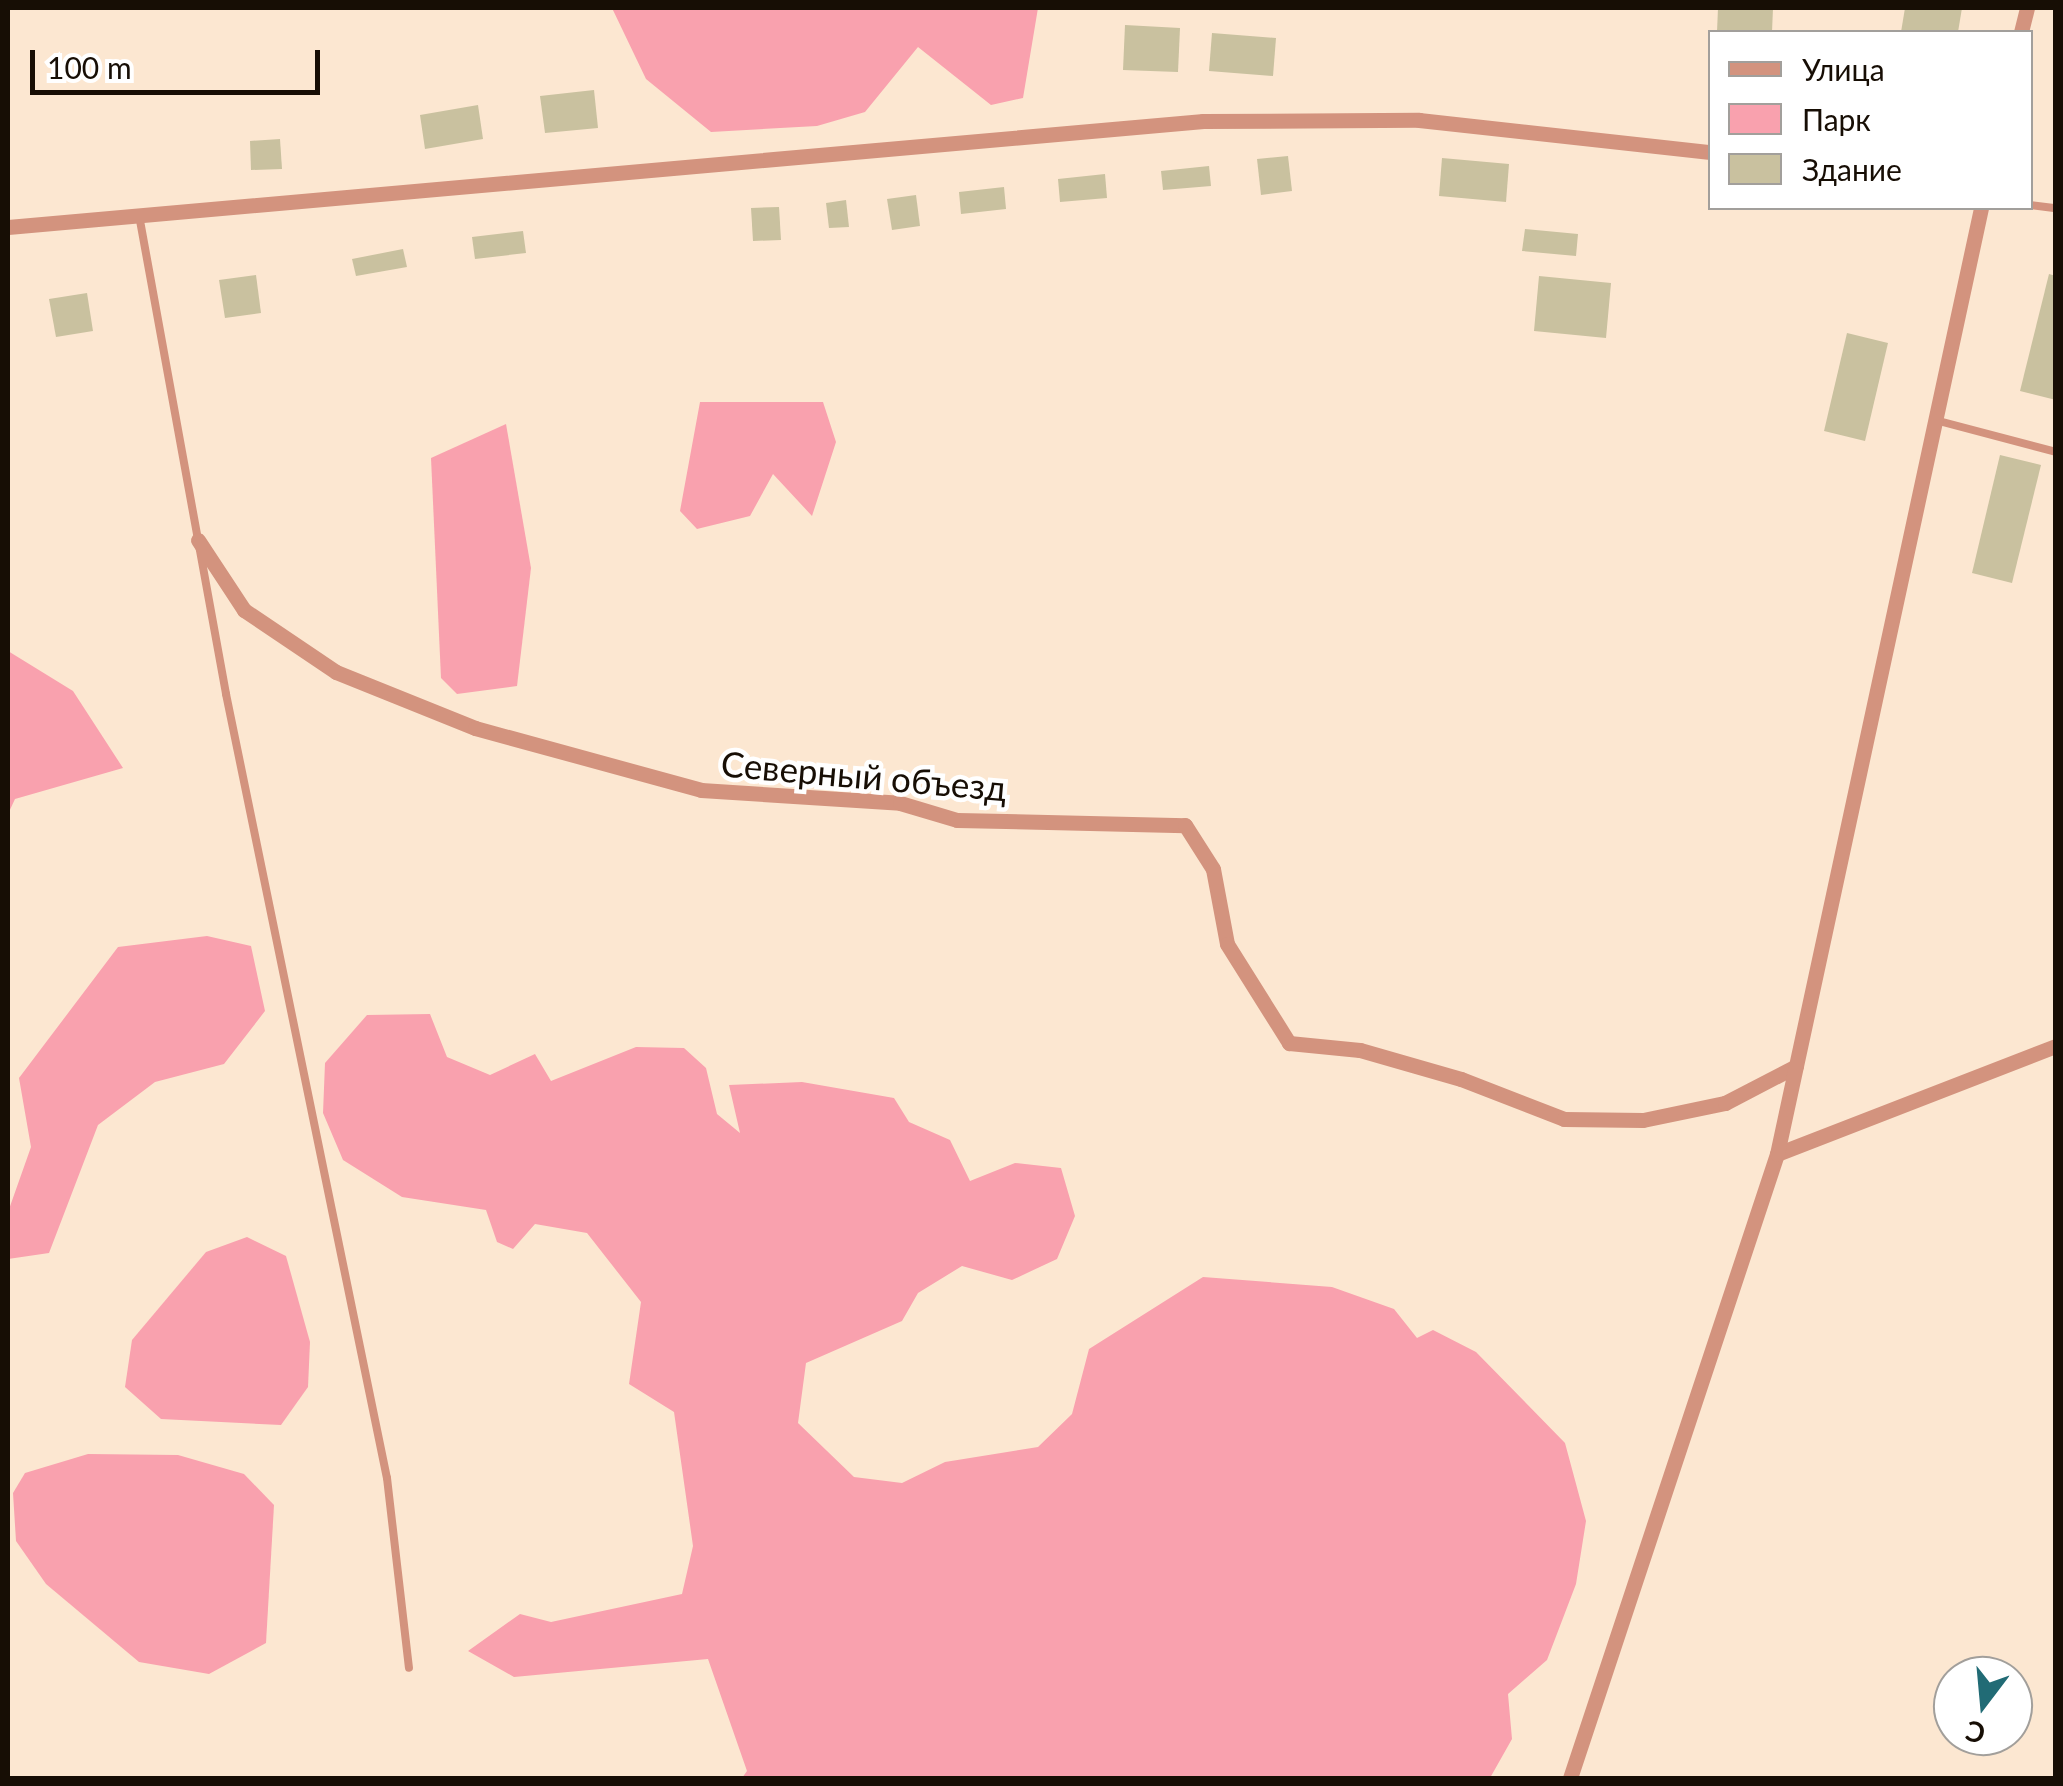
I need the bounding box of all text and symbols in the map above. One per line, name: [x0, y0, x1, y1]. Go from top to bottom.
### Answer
scale bar: [35, 30, 325, 92]
legend: [1708, 30, 2033, 210]
text: 100 m: [47, 49, 132, 85]
text: Улица: [1802, 51, 1885, 87]
text: Парк: [1802, 101, 1871, 137]
text: Здание: [1802, 151, 1902, 187]
street label: Северный объезд: [719, 742, 1009, 808]
north arrow: [1933, 1656, 2033, 1756]
text: С: [1962, 1714, 1989, 1752]

